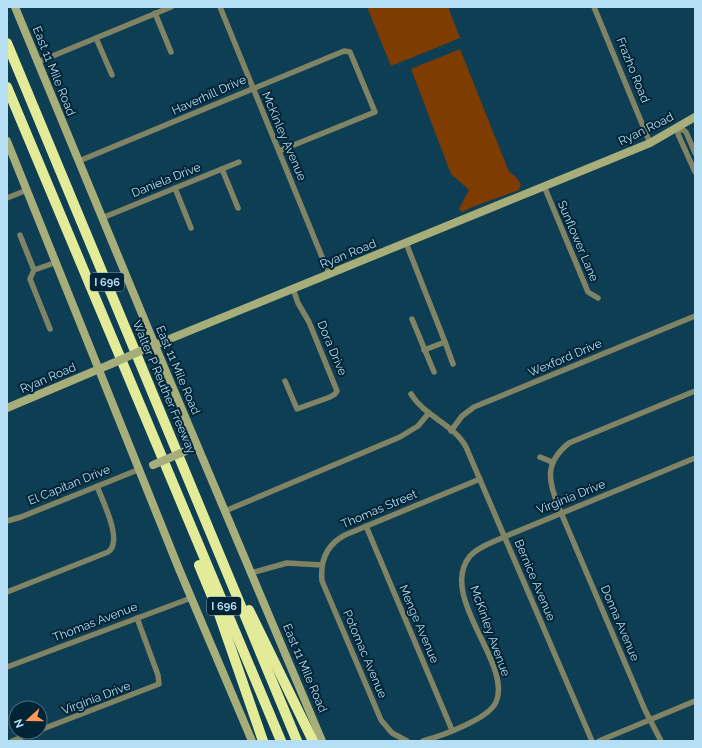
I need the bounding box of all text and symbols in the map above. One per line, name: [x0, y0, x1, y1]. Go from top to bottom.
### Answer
street label: East 11 Mile Road: [30, 24, 78, 118]
street label: Frazho Road: [614, 35, 652, 105]
street label: Haverhill Drive: [170, 72, 248, 118]
street label: McKinley Avenue: [259, 89, 309, 183]
street label: Ryan Road: [616, 110, 676, 148]
street label: Daniela Drive: [129, 160, 203, 200]
street label: Sunflower Lane: [555, 198, 601, 284]
street label: Ryan Road: [318, 236, 378, 272]
road number: I 696: [90, 273, 124, 291]
street label: Walter P Reuther Freeway: [129, 318, 199, 456]
street label: Dora Drive: [314, 319, 350, 377]
street label: East 11 Mile Road: [153, 323, 203, 417]
street label: Wexford Drive: [526, 336, 604, 380]
street label: Ryan Road: [18, 360, 78, 396]
street label: El Capitan Drive: [26, 462, 112, 508]
street label: Virginia Drive: [535, 477, 607, 517]
street label: Thomas Street: [339, 487, 419, 531]
street label: Bernice Avenue: [512, 537, 558, 623]
street label: Menge Avenue: [396, 583, 442, 665]
street label: Donna Avenue: [598, 583, 642, 663]
street label: McKinley Avenue: [467, 584, 513, 678]
road number: I 696: [207, 597, 241, 615]
street label: Thomas Avenue: [51, 599, 139, 645]
street label: Potomac Avenue: [340, 608, 390, 700]
street label: East 11 Mile Road: [280, 621, 330, 715]
street label: Virginia Drive: [60, 678, 132, 718]
north arrow: [8, 700, 48, 740]
text: N: [12, 717, 27, 730]

